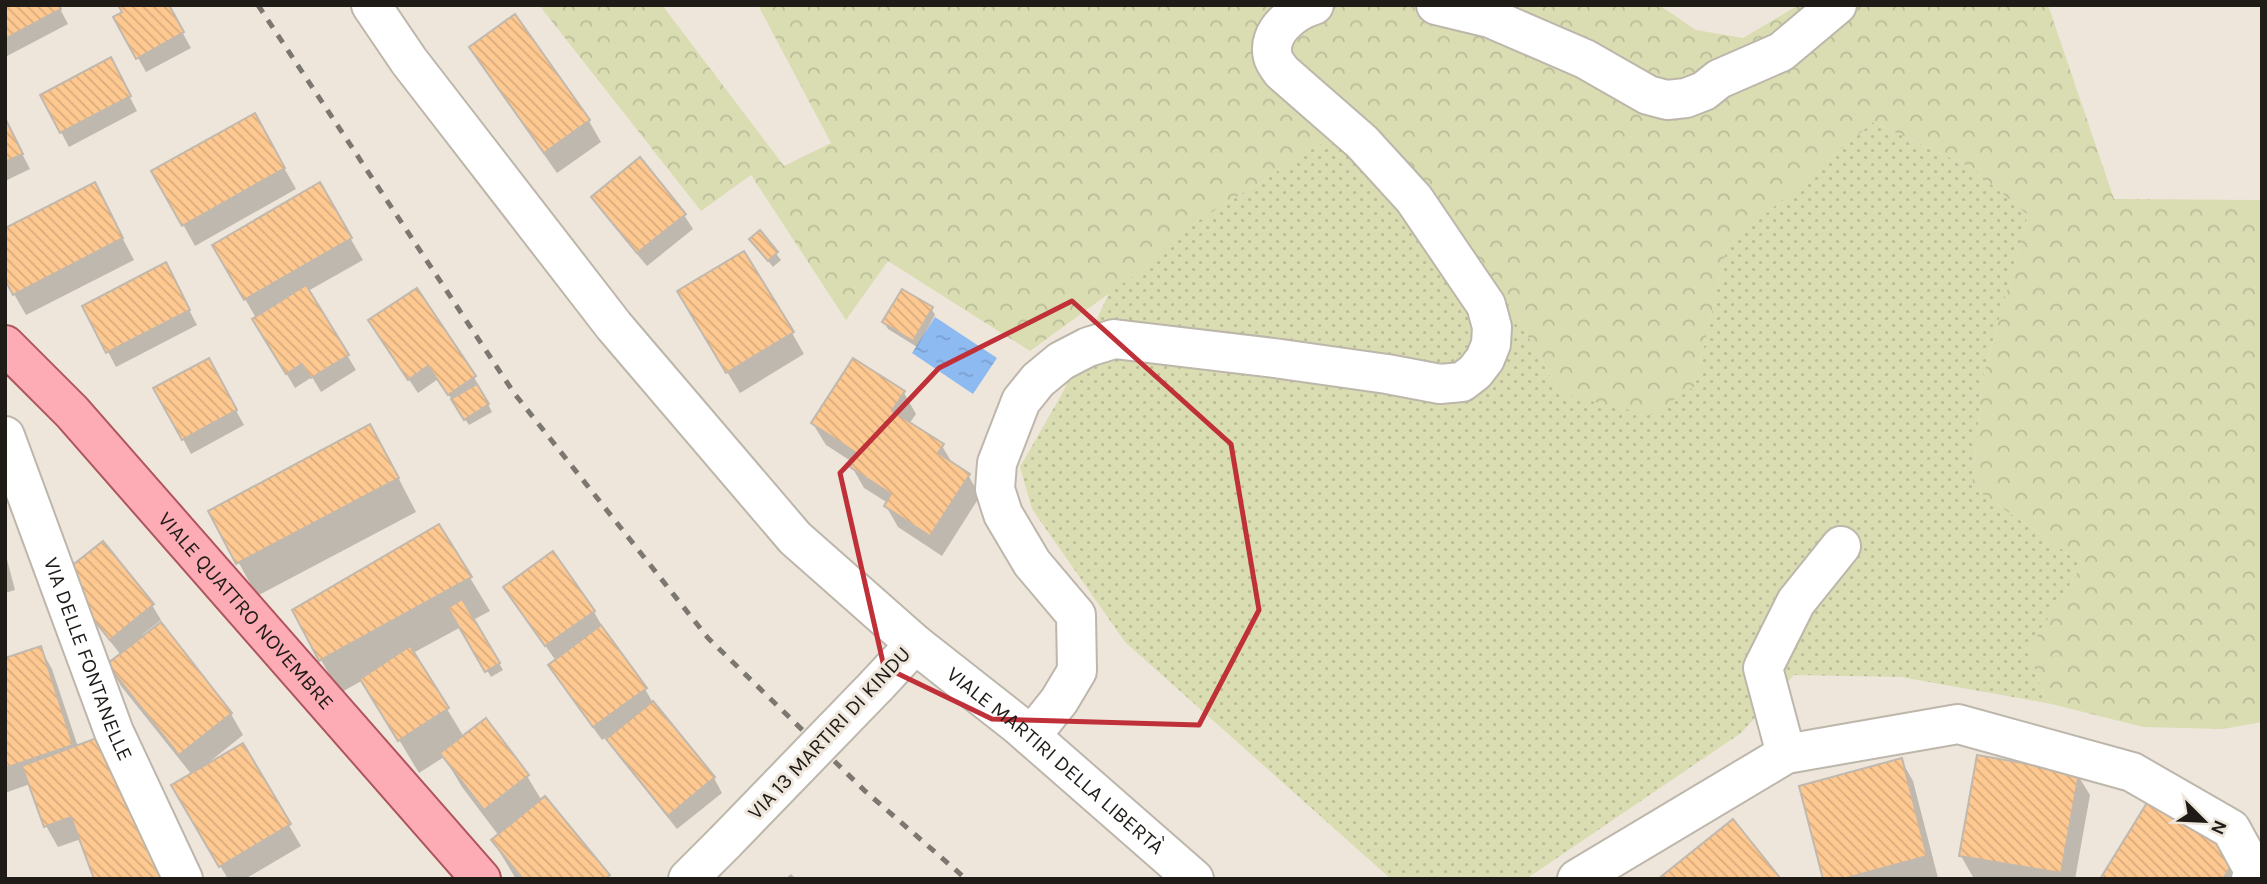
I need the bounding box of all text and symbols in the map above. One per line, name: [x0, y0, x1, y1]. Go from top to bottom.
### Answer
street label: VIALE QUATTRO NOVEMBRE: [153, 507, 339, 714]
street label: VIA DELLE FONTANELLE: [39, 554, 138, 764]
street label: VIA 13 MARTIRI DI KINDU: [743, 642, 915, 824]
street label: VIALE MARTIRI DELLA LIBERTÀ: [942, 662, 1169, 859]
north arrow: [2169, 786, 2239, 856]
text: N: [2206, 817, 2231, 838]

